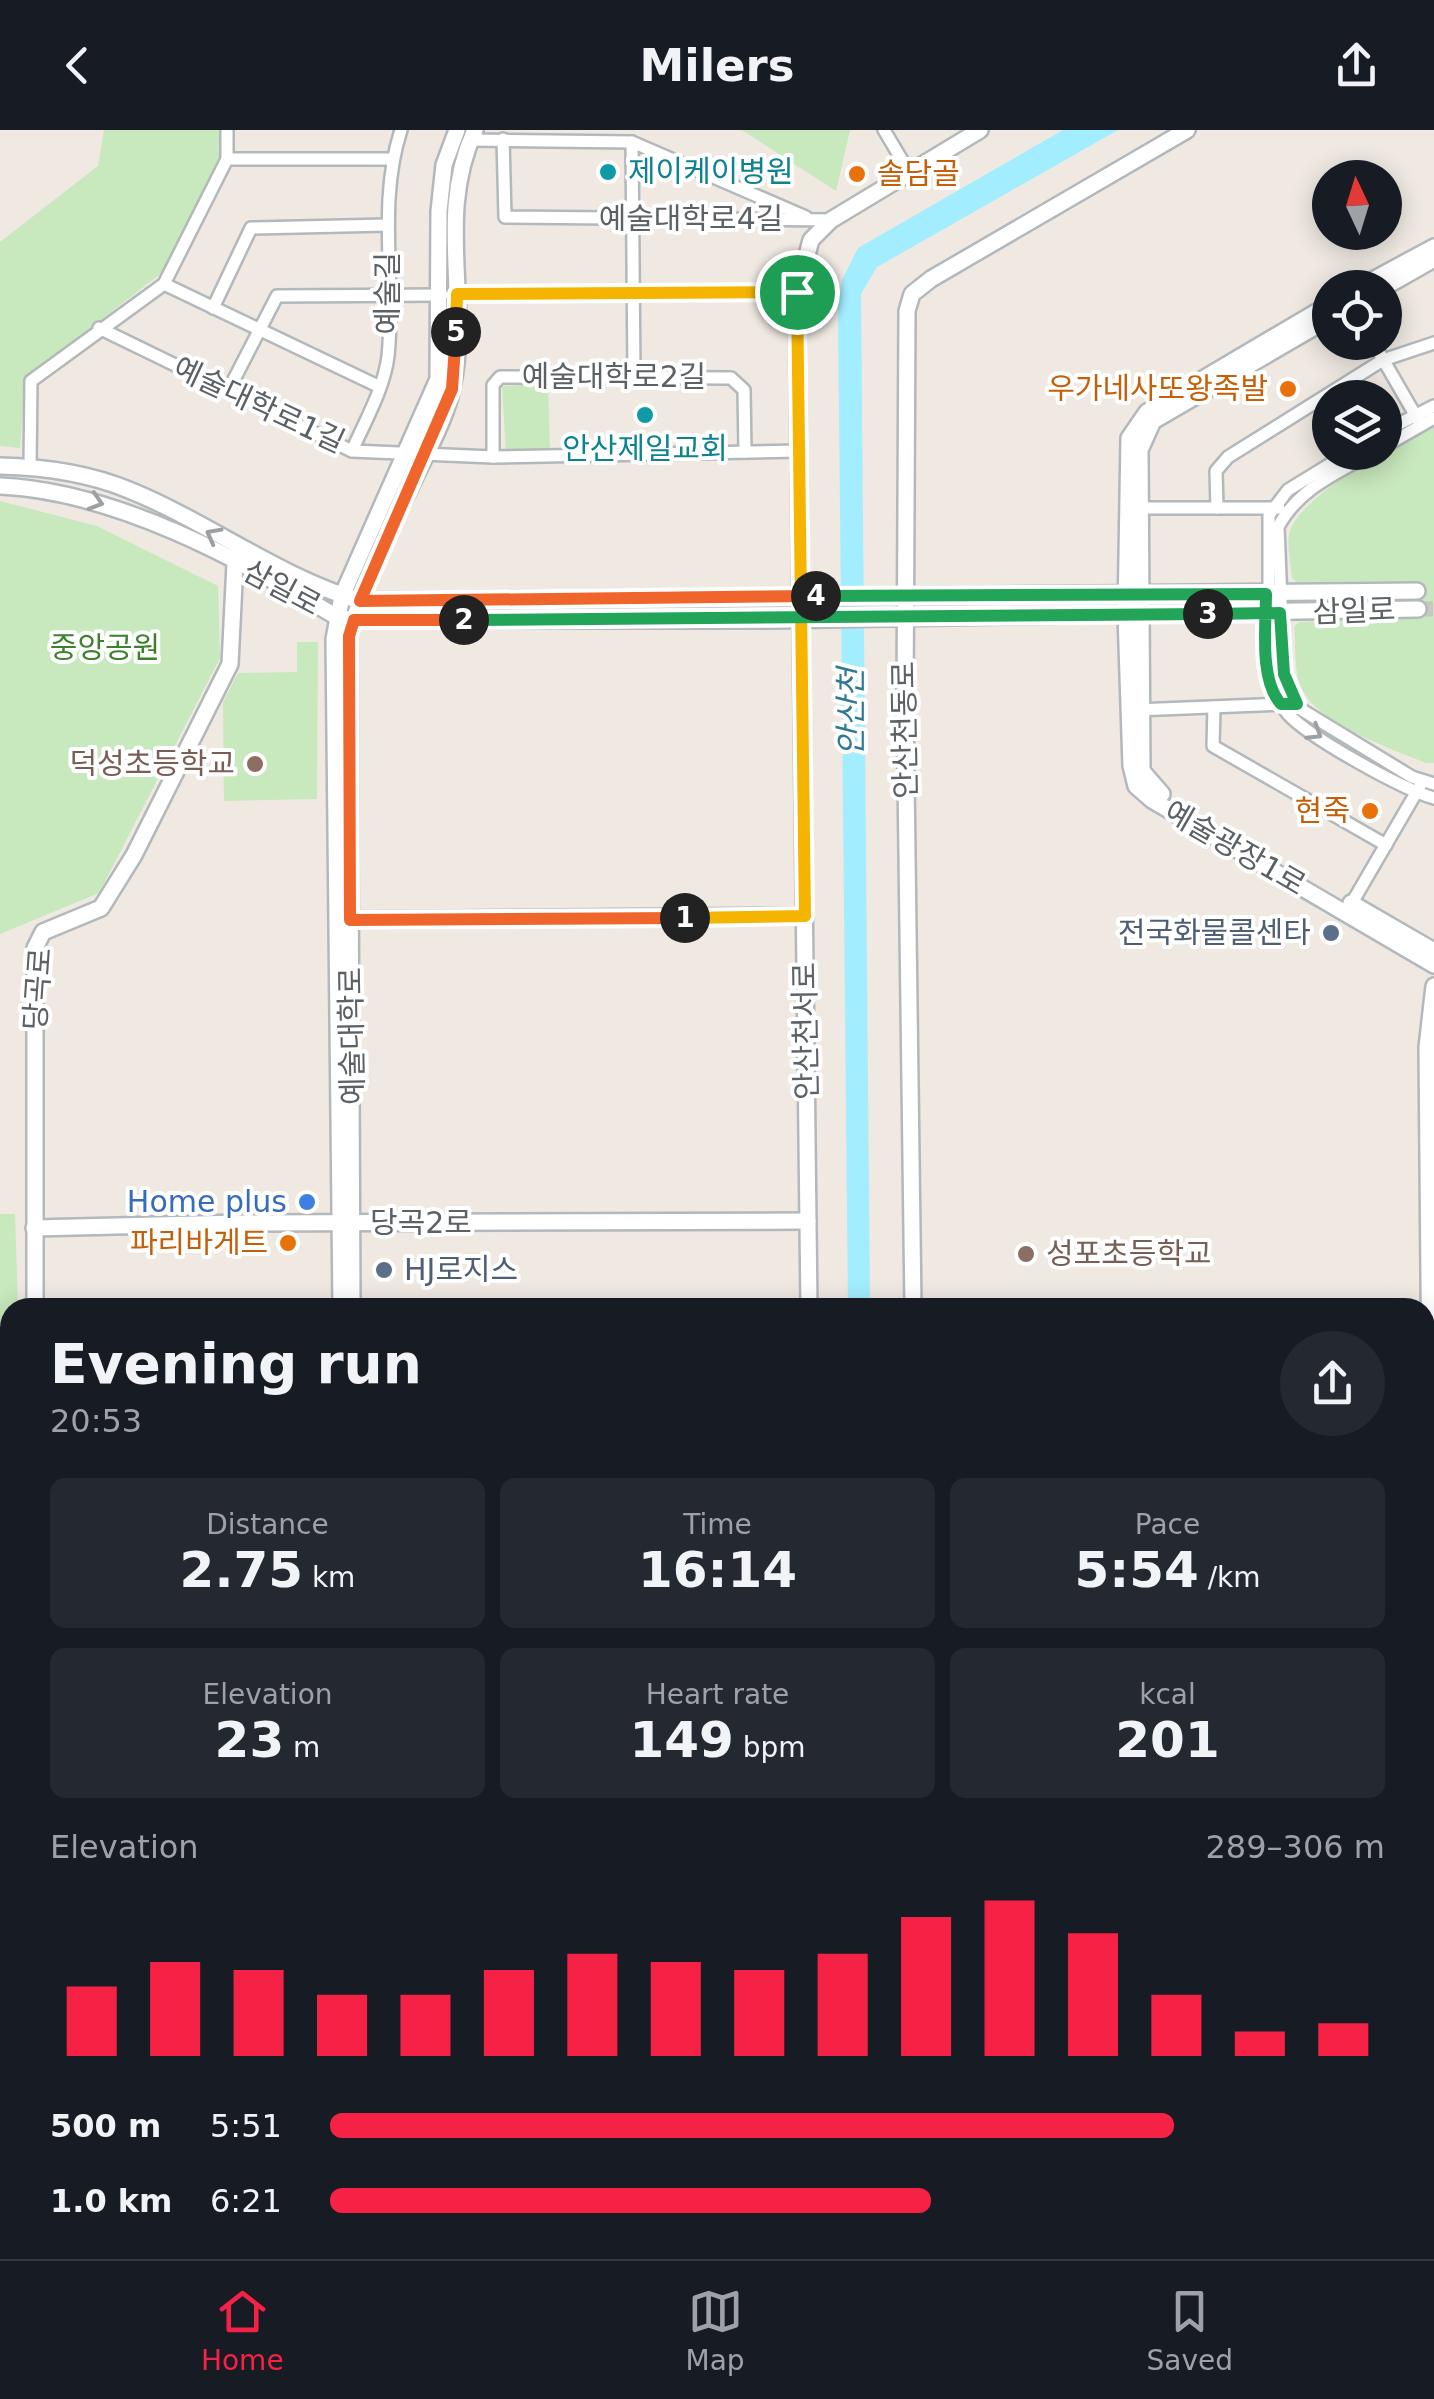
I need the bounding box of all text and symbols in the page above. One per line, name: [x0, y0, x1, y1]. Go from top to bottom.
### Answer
icon: back: [50, 38, 105, 93]
icon: share: [1329, 38, 1384, 93]
text: Milers: [639, 39, 795, 92]
place label: 제이케이병원: [628, 154, 794, 189]
place label: 솔담골: [877, 156, 960, 191]
north arrow: [1312, 160, 1402, 250]
map controls: [1312, 160, 1402, 470]
marker: 제이케이병원: [597, 161, 619, 183]
marker: 솔담골: [846, 163, 868, 185]
street label: 예술대학로4길: [599, 201, 783, 236]
pin: [755, 250, 840, 335]
street label: 예술길: [370, 252, 405, 334]
icon: arrive: [770, 265, 825, 320]
button: locate: [1312, 270, 1402, 360]
pin: 5: [431, 307, 481, 357]
text: 5: [446, 315, 466, 348]
street label: 예술대학로1길: [168, 350, 350, 459]
street label: 예술대학로2길: [522, 359, 706, 394]
place label: 우가네사또왕족발: [1047, 371, 1268, 406]
marker: 우가네사또왕족발: [1277, 378, 1299, 400]
button: layers: [1312, 380, 1402, 470]
marker: 안산제일교회: [634, 404, 656, 426]
place label: 안산제일교회: [562, 431, 728, 466]
one-way arrow: [87, 490, 104, 511]
one-way arrow: [206, 527, 224, 547]
street label: 삼일로: [237, 553, 327, 622]
pin: 4: [791, 571, 841, 621]
text: 4: [806, 579, 826, 612]
pin: 3: [1183, 589, 1233, 639]
street label: 삼일로: [1312, 592, 1396, 629]
pin: 2: [439, 595, 489, 645]
text: 3: [1198, 597, 1218, 630]
text: 2: [454, 603, 474, 636]
park label: 중앙공원: [50, 630, 160, 665]
street label: 안산천동로: [886, 661, 923, 799]
water label: 안산천: [832, 664, 870, 756]
one-way arrow: [1304, 721, 1322, 740]
place label: 덕성초등학교: [69, 746, 235, 781]
marker: 덕성초등학교: [244, 753, 266, 775]
street label: 예술광장1로: [1158, 793, 1312, 902]
place label: 현죽: [1295, 793, 1350, 828]
marker: 현죽: [1359, 800, 1381, 822]
pin: 1: [660, 893, 710, 943]
text: 1: [675, 901, 695, 934]
place label: 전국화물콜센타: [1118, 915, 1311, 950]
marker: 전국화물콜센타: [1320, 922, 1342, 944]
street label: 당곡로: [17, 946, 58, 1031]
street label: 안산천서로: [787, 962, 824, 1100]
street label: 예술대학로: [333, 967, 370, 1105]
place label: Home plus: [127, 1184, 287, 1219]
marker: Home plus: [296, 1191, 318, 1213]
street label: 당곡2로: [370, 1205, 472, 1240]
place label: 파리바게트: [130, 1225, 268, 1260]
marker: 파리바게트: [277, 1232, 299, 1254]
place label: 성포초등학교: [1046, 1236, 1212, 1271]
marker: 성포초등학교: [1015, 1243, 1037, 1265]
place label: HJ로지스: [404, 1252, 518, 1287]
marker: HJ로지스: [373, 1259, 395, 1281]
button: share: [1280, 1331, 1385, 1436]
text: Evening run: [50, 1332, 422, 1396]
text: 20:53: [50, 1402, 142, 1440]
text: Distance: [206, 1508, 329, 1541]
text: Time: [683, 1508, 752, 1541]
text: Pace: [1135, 1508, 1200, 1541]
text: 2.75: [180, 1541, 303, 1599]
text: 16:14: [638, 1541, 797, 1599]
text: 5:54: [1074, 1541, 1199, 1599]
text: km: [303, 1561, 355, 1594]
text: /km: [1199, 1561, 1261, 1594]
text: Elevation: [202, 1678, 333, 1711]
text: Heart rate: [646, 1678, 789, 1711]
text: kcal: [1139, 1678, 1196, 1711]
text: 23: [215, 1711, 284, 1769]
text: 149: [629, 1711, 734, 1769]
text: 201: [1115, 1711, 1220, 1769]
text: m: [284, 1731, 320, 1764]
text: bpm: [734, 1731, 806, 1764]
text: Elevation: [50, 1828, 199, 1866]
text: 289–306 m: [1206, 1828, 1385, 1866]
text: 500 m: [50, 2107, 161, 2145]
text: 5:51: [210, 2107, 282, 2145]
text: 1.0 km: [50, 2182, 172, 2220]
text: 6:21: [210, 2182, 282, 2220]
tab: Home: [201, 2284, 284, 2377]
tab: Map: [686, 2284, 745, 2377]
tab: Saved: [1147, 2284, 1233, 2377]

